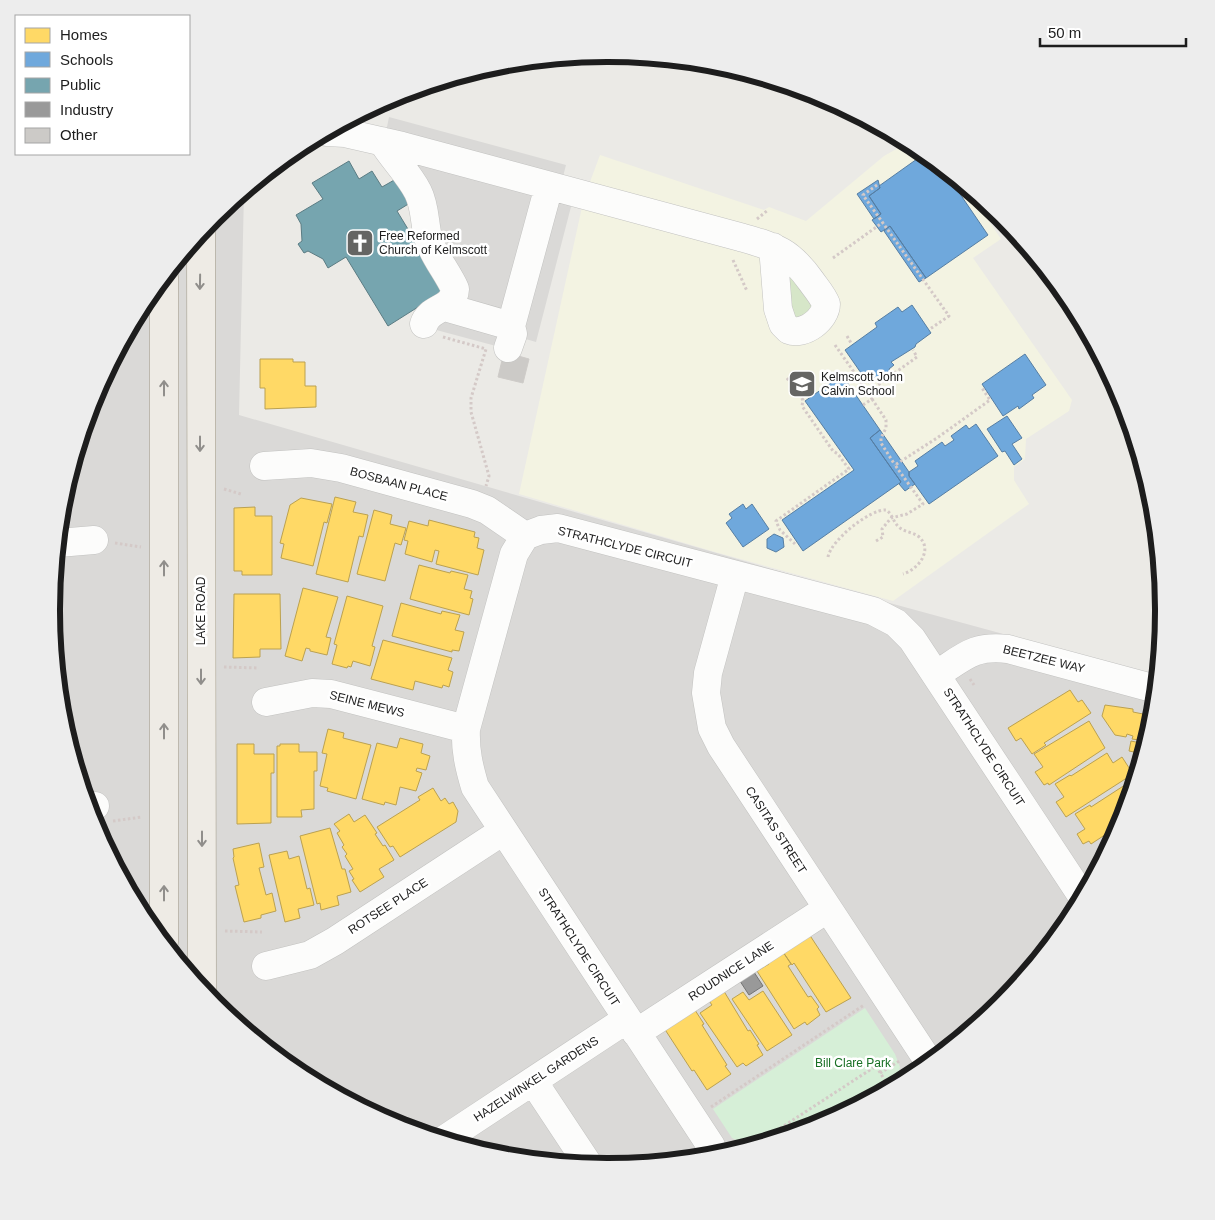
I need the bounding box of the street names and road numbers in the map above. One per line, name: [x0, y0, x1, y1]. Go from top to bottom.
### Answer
street label: BOSBAAN PLACE: [349, 464, 449, 504]
street label: STRATHCLYDE CIRCUIT: [556, 523, 694, 571]
street label: LAKE ROAD: [194, 576, 208, 645]
street label: BEETZEE WAY: [1002, 642, 1086, 676]
street label: STRATHCLYDE CIRCUIT: [940, 685, 1028, 809]
street label: SEINE MEWS: [328, 688, 406, 720]
street label: CASITAS STREET: [743, 784, 810, 877]
street label: ROTSEE PLACE: [346, 875, 430, 937]
street label: STRATHCLYDE CIRCUIT: [535, 885, 623, 1009]
street label: ROUDNICE LANE: [686, 938, 776, 1004]
street label: HAZELWINKEL GARDENS: [471, 1033, 601, 1125]

